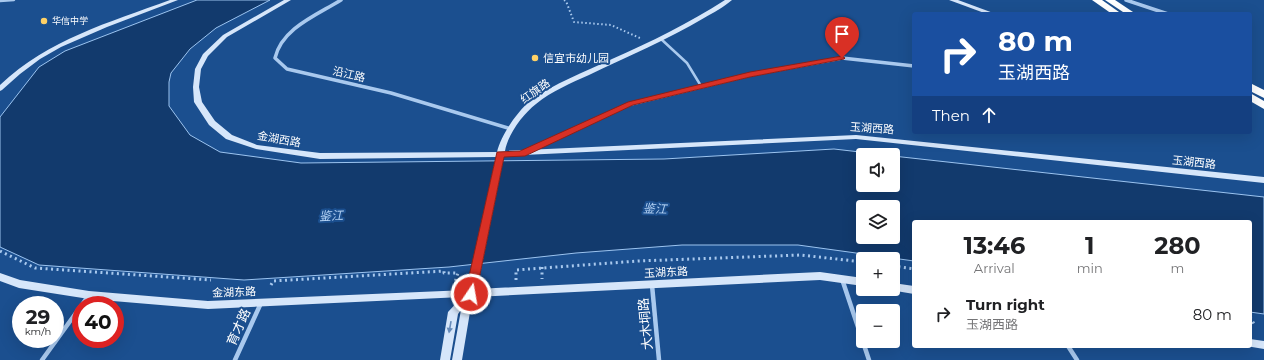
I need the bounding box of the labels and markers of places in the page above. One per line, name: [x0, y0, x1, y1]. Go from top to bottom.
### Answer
place label: 华信中学: [52, 15, 88, 26]
marker: 华信中学: [39, 16, 49, 26]
pin: [825, 17, 859, 58]
place label: 信宜市幼儿园: [543, 51, 609, 65]
marker: 信宜市幼儿园: [530, 53, 540, 63]

